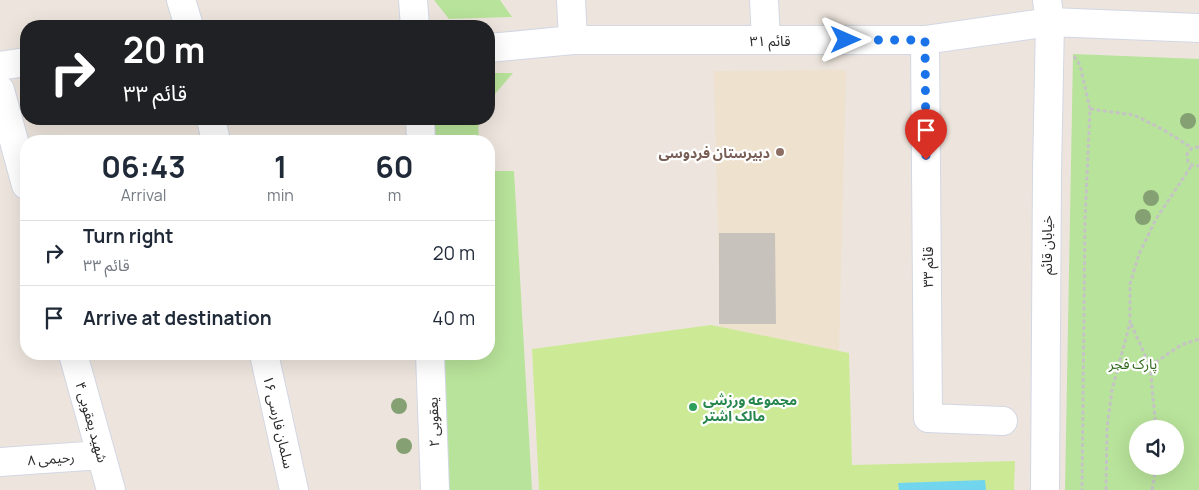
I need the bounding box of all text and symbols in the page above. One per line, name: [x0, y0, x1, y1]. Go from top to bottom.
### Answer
position arrow: [819, 13, 871, 65]
text: 20 m: [123, 26, 205, 74]
street label: قائم ۳۱: [750, 31, 790, 52]
icon: right: [40, 40, 105, 105]
text: قائم ۳۳: [123, 78, 187, 108]
pin: [905, 109, 947, 160]
icon: arrive: [912, 116, 940, 144]
place label: دبیرستان فردوسی: [658, 143, 770, 162]
text: 06:43: [101, 146, 186, 187]
text: 1: [274, 146, 287, 187]
text: 60: [375, 146, 414, 187]
marker: دبیرستان فردوسی: [774, 146, 786, 158]
text: Arrival: [121, 184, 166, 206]
text: min: [267, 184, 294, 206]
text: m: [388, 184, 401, 206]
street label: خیابان قائم: [1037, 215, 1058, 275]
text: Turn right: [83, 223, 173, 249]
icon: right: [40, 239, 68, 267]
text: 20 m: [433, 240, 475, 266]
street label: قائم ۳۳: [918, 247, 939, 287]
text: قائم ۳۳: [83, 254, 130, 276]
icon: arrive: [40, 304, 68, 332]
text: Arrive at destination: [83, 305, 272, 331]
text: 40 m: [432, 305, 475, 331]
park label: پارک فجر: [1108, 354, 1157, 374]
street label: سلمان فارسی ۱۶: [259, 374, 299, 470]
street label: شهید یعقوبی ۴: [71, 379, 113, 465]
place label: مجموعه ورزشی مالک اشتر: [702, 390, 797, 425]
street label: یعقوبی ۲: [423, 397, 443, 447]
marker: مجموعه ورزشی مالک اشتر: [687, 401, 699, 413]
map controls: [1129, 420, 1184, 475]
button: sound: [1129, 420, 1184, 475]
street label: رحیمی ۸: [27, 447, 75, 469]

